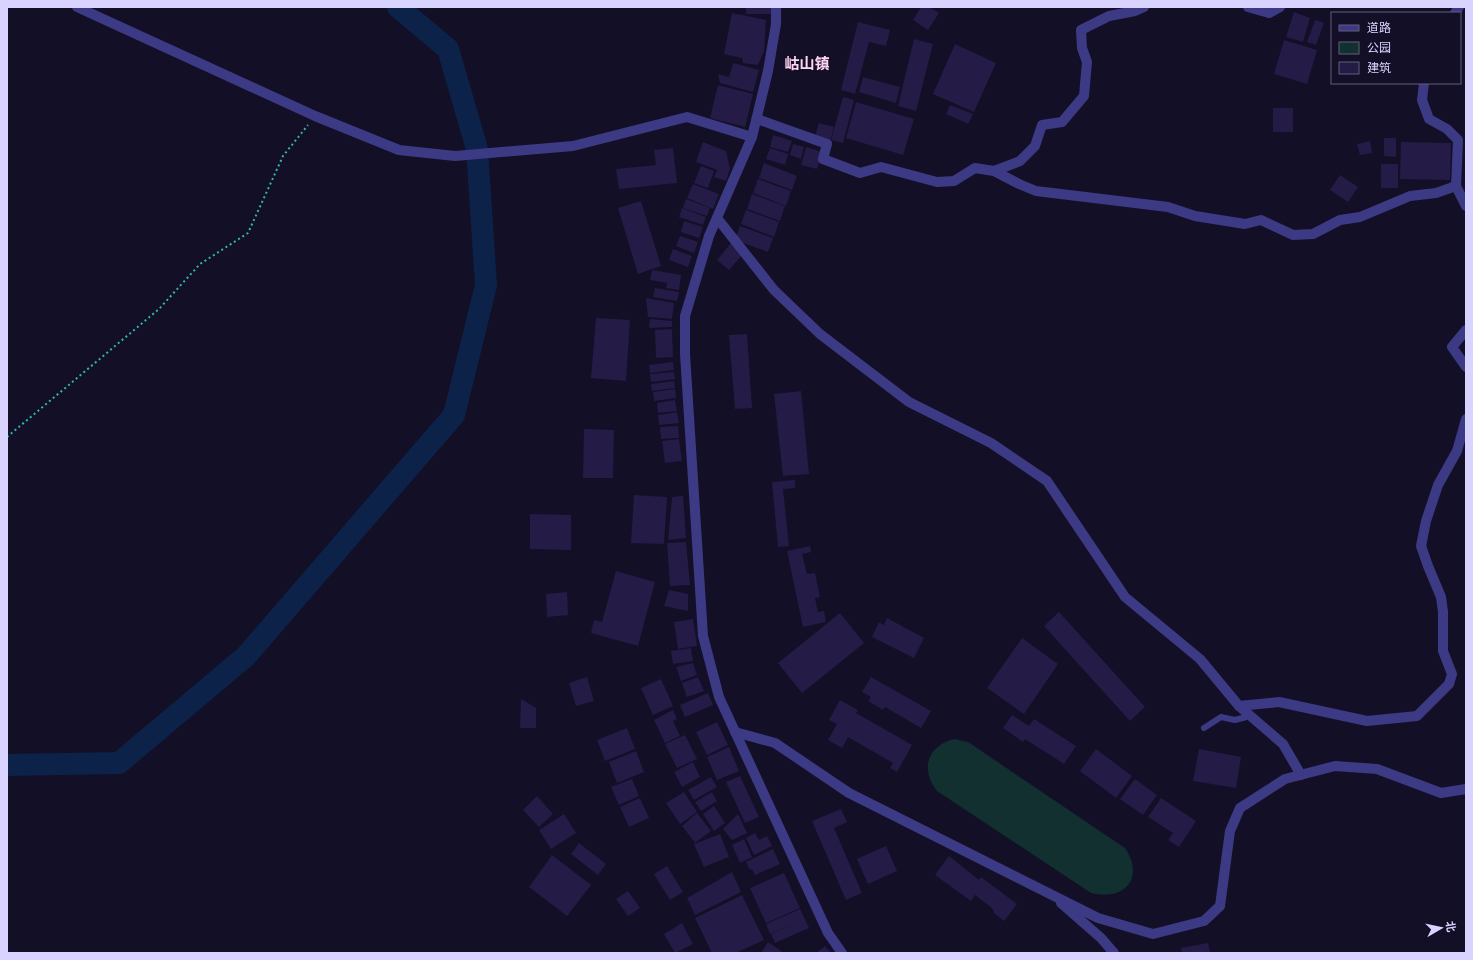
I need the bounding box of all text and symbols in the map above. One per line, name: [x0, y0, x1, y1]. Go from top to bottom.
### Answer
legend: [1331, 12, 1461, 84]
text: 道路: [1367, 21, 1391, 35]
text: 公园: [1367, 41, 1391, 55]
district label: 岵山镇: [784, 55, 830, 73]
text: 建筑: [1367, 61, 1391, 75]
north arrow: [1421, 908, 1461, 948]
text: 北: [1443, 920, 1458, 933]

